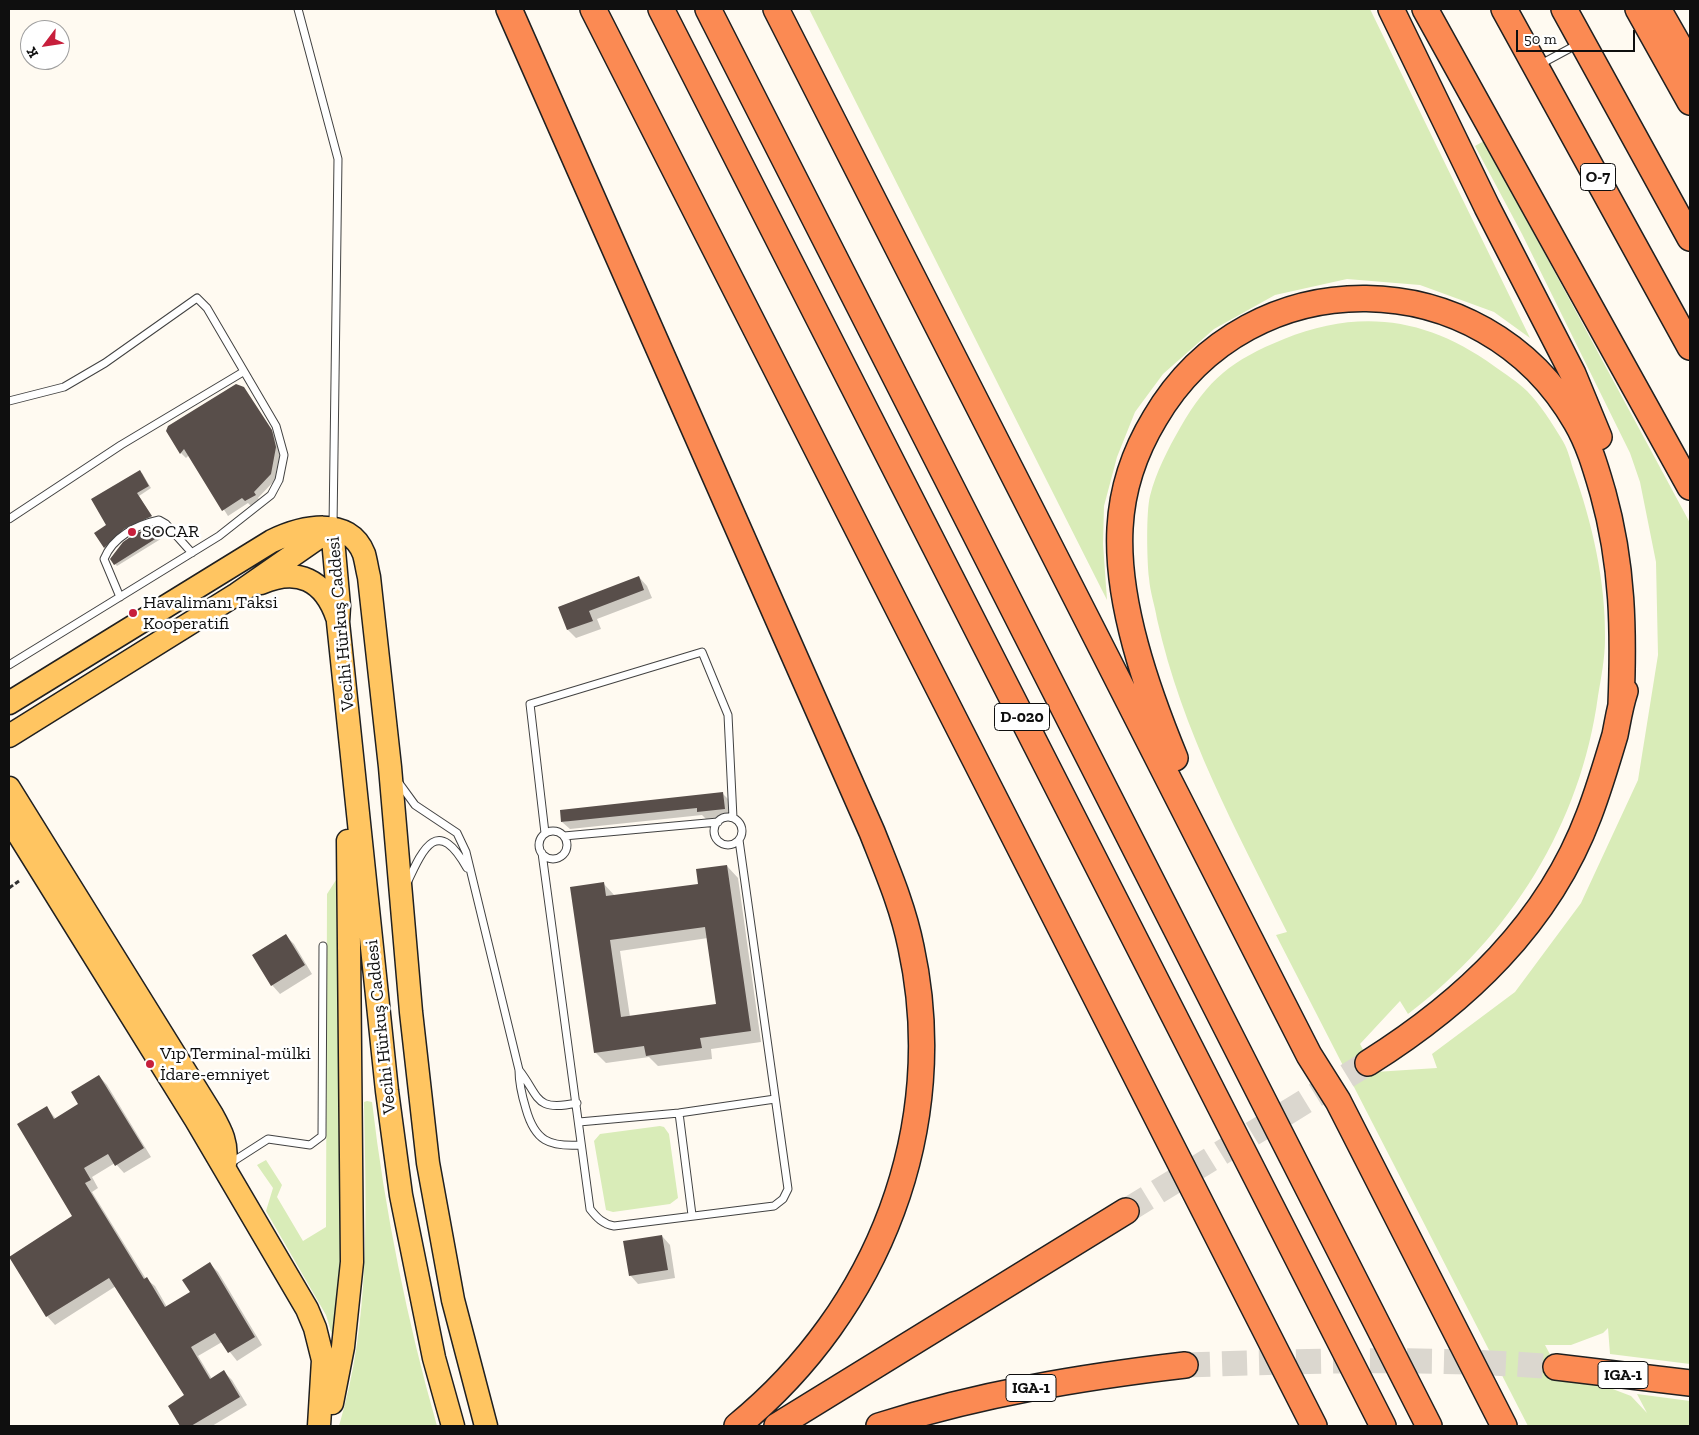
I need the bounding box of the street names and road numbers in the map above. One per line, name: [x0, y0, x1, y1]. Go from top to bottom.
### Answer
road number: O-7: [1580, 163, 1616, 190]
street label: Vecihi Hürkuş Caddesi: [323, 536, 359, 712]
road number: D-020: [994, 704, 1050, 730]
street label: Vecihi Hürkuş Caddesi: [361, 939, 401, 1115]
road number: IGA-1: [1598, 1362, 1648, 1388]
road number: IGA-1: [1006, 1375, 1056, 1402]

